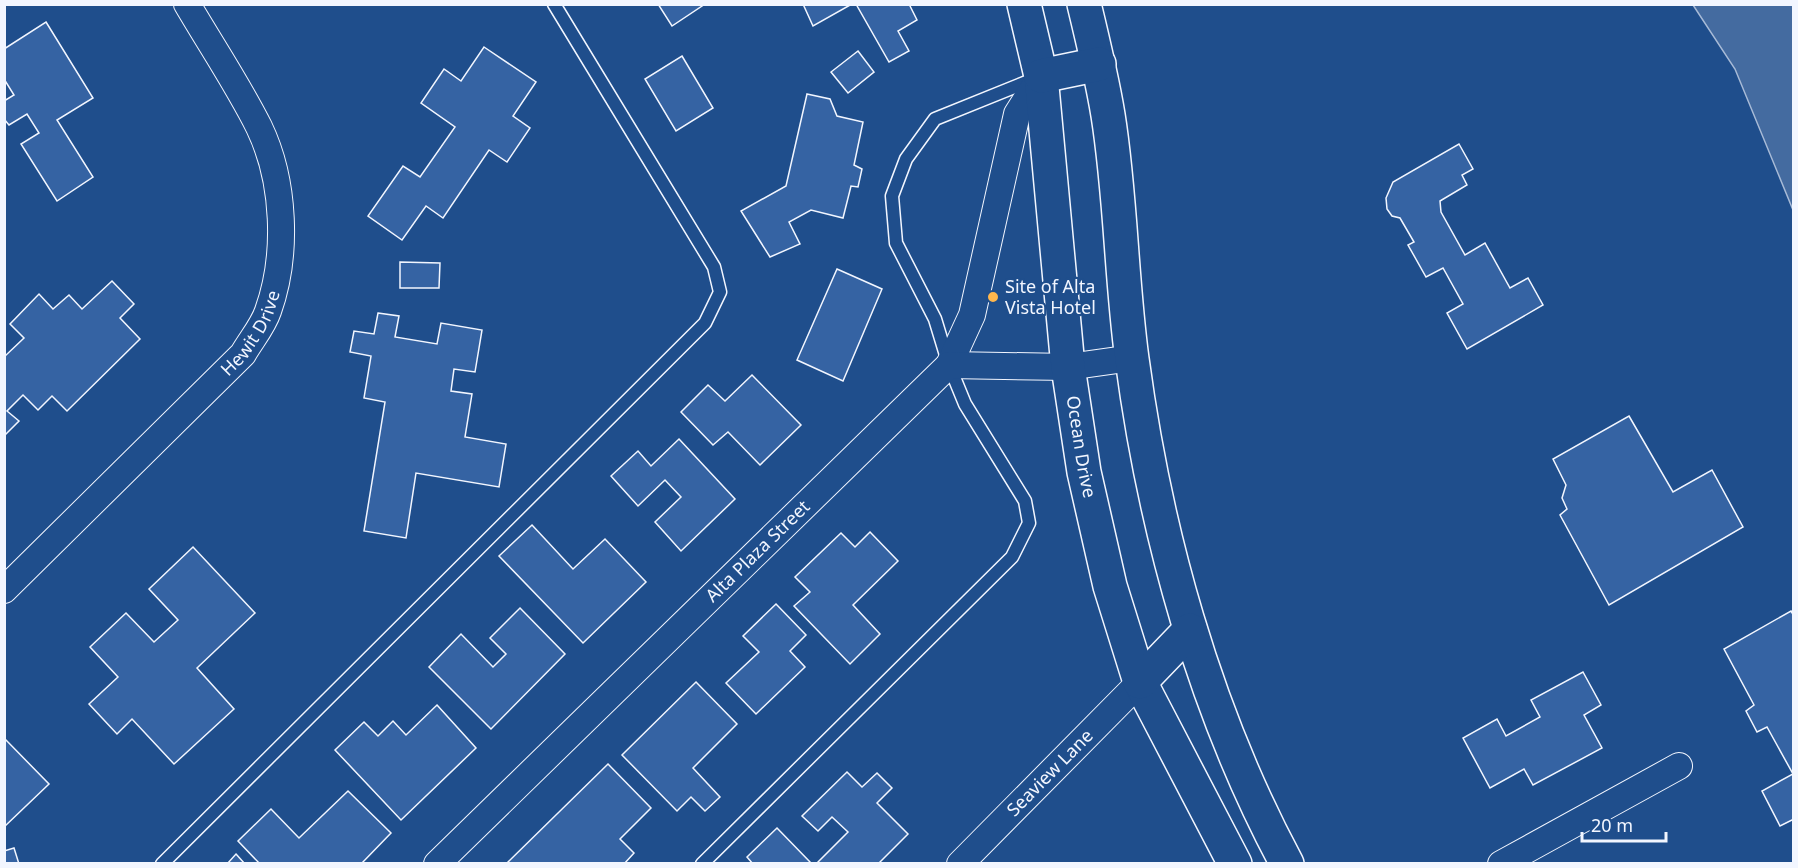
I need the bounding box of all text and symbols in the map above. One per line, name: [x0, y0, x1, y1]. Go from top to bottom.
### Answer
place label: Site of Alta Vista Hotel: [1005, 274, 1096, 319]
street label: Hewit Drive: [215, 287, 285, 381]
marker: Site of Alta Vista Hotel: [986, 290, 1000, 304]
street label: Ocean Drive: [1062, 394, 1103, 500]
street label: Alta Plaza Street: [700, 494, 815, 607]
street label: Seaview Lane: [1001, 724, 1098, 821]
scale bar: [1582, 805, 1666, 843]
text: 20 m: [1591, 813, 1633, 837]

